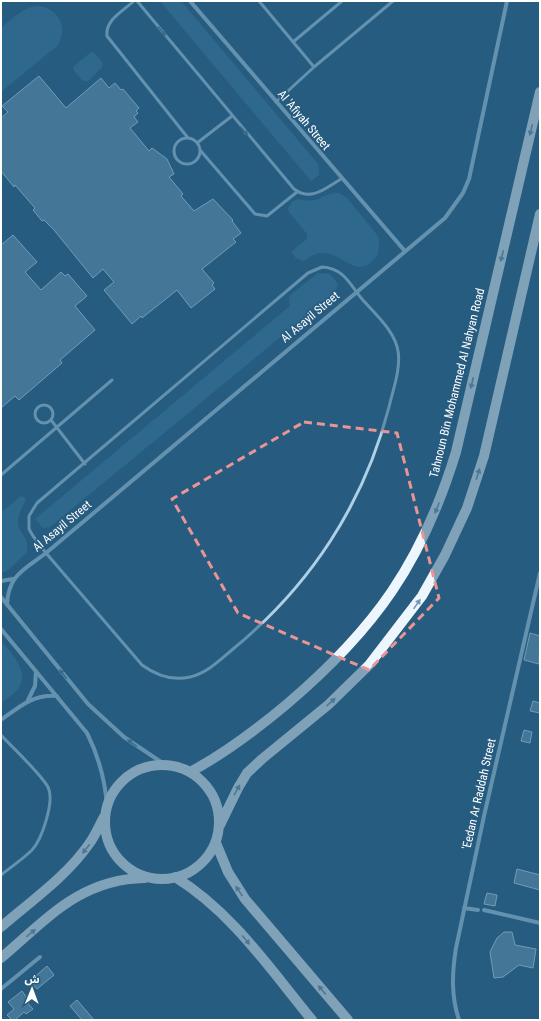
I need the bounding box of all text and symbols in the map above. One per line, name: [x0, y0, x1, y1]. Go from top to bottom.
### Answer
one-way arrow: [157, 26, 166, 35]
street label: Al 'Afiyah Street: [275, 87, 333, 153]
one-way arrow: [528, 123, 534, 136]
one-way arrow: [240, 126, 249, 136]
one-way arrow: [498, 250, 504, 262]
street label: Tahnoun Bin Mohammed Al Nahyan Road: [427, 287, 487, 479]
street label: Al Asayil Street: [278, 288, 342, 345]
one-way arrow: [469, 377, 475, 389]
one-way arrow: [475, 468, 481, 480]
street label: Al Asayil Street: [30, 497, 94, 554]
one-way arrow: [433, 502, 439, 514]
one-way arrow: [413, 599, 421, 609]
one-way arrow: [59, 668, 68, 679]
one-way arrow: [326, 697, 337, 706]
street label: 'Eedan Ar Raddah Street: [459, 737, 499, 851]
one-way arrow: [126, 739, 137, 747]
one-way arrow: [234, 784, 241, 796]
one-way arrow: [81, 844, 90, 855]
one-way arrow: [235, 885, 243, 896]
one-way arrow: [25, 929, 36, 938]
one-way arrow: [241, 935, 250, 945]
north arrow: [12, 969, 52, 1009]
text: ش: [25, 973, 40, 986]
one-way arrow: [318, 985, 327, 996]

